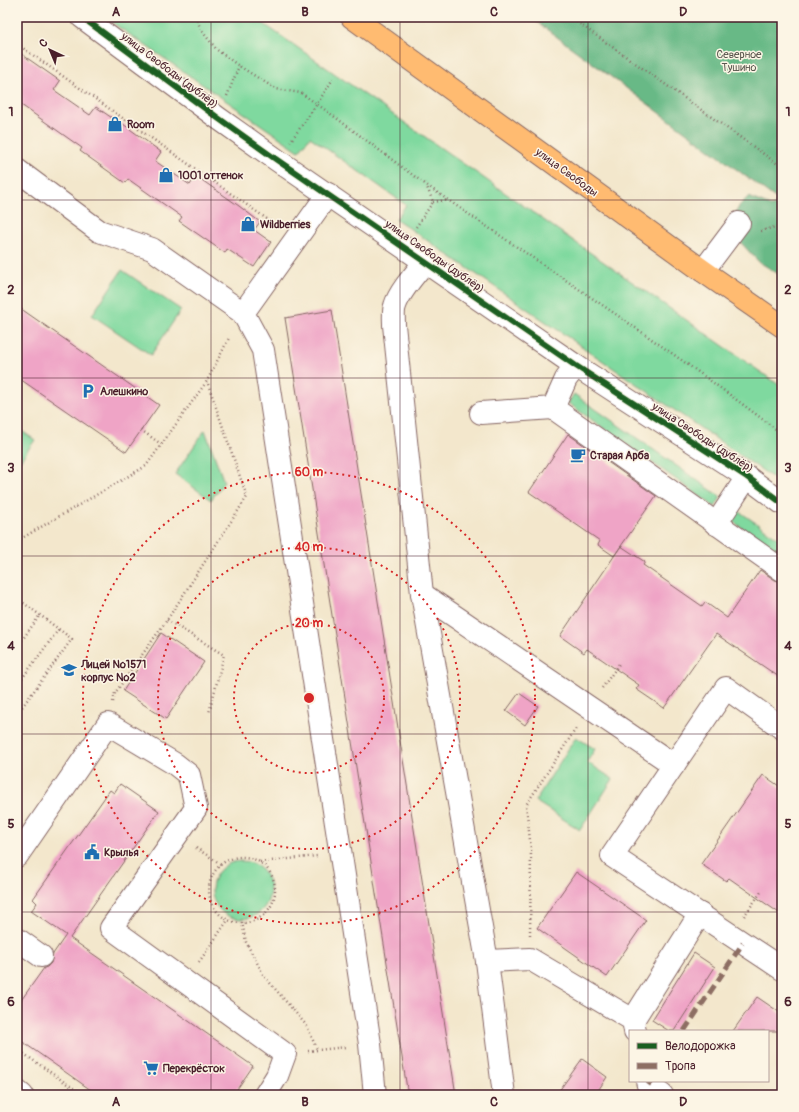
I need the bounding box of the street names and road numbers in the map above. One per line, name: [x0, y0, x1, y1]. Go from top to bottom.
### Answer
street label: улица Свободы (дублёр): [118, 29, 221, 111]
street label: улица Свободы: [532, 145, 600, 199]
street label: улица Свободы (дублёр): [382, 217, 487, 296]
street label: улица Свободы (дублёр): [649, 399, 756, 475]

